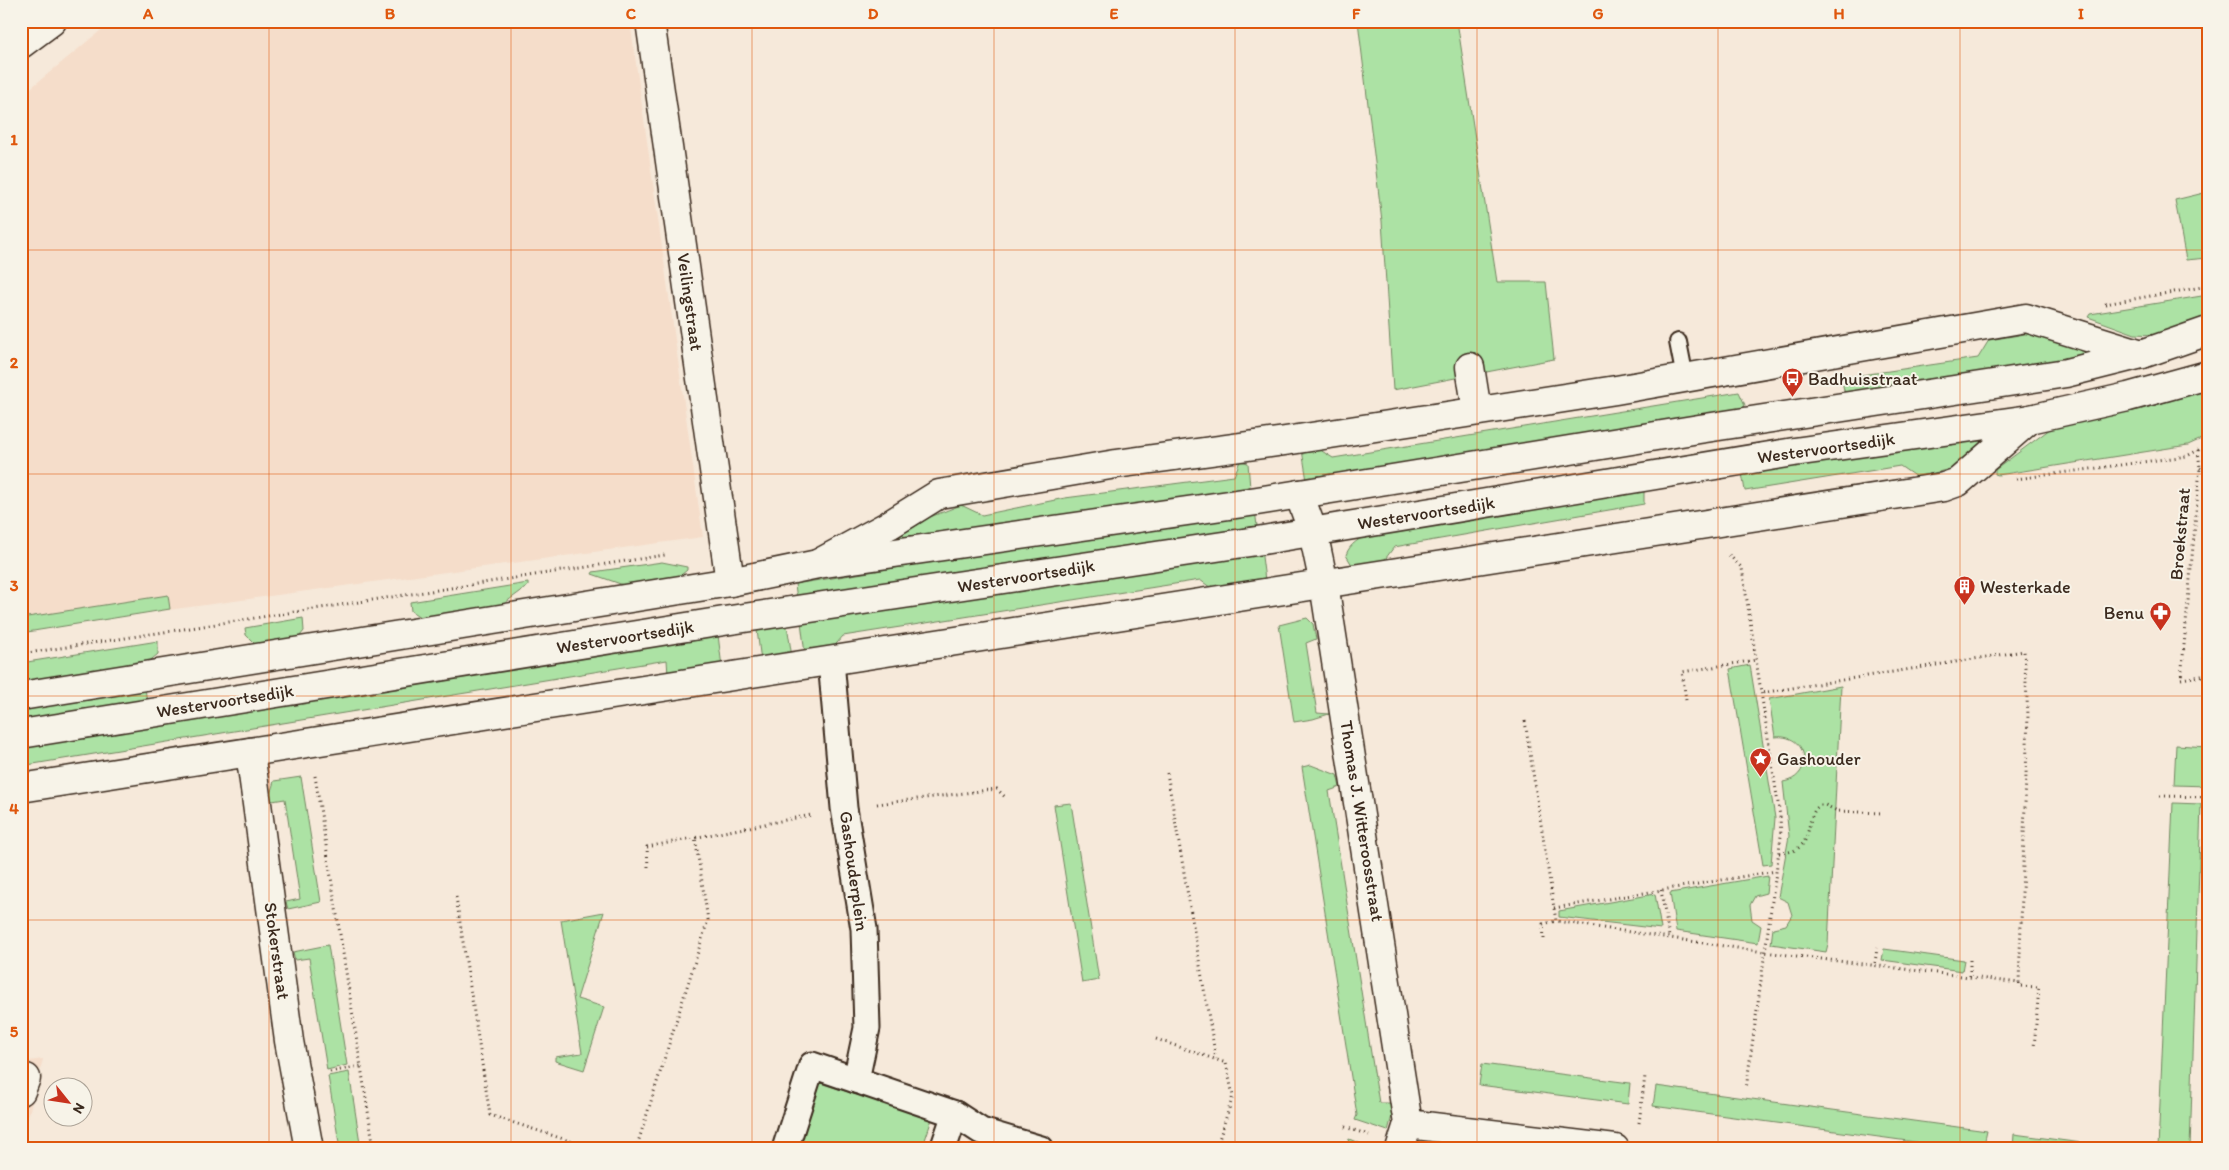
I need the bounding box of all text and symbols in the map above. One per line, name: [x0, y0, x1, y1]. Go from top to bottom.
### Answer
text: A: [142, 4, 154, 23]
text: B: [385, 4, 396, 23]
text: C: [626, 4, 637, 23]
text: D: [868, 4, 879, 23]
text: E: [1110, 4, 1119, 23]
text: F: [1352, 4, 1361, 23]
text: G: [1592, 4, 1604, 23]
text: H: [1833, 4, 1845, 23]
text: I: [2078, 4, 2084, 23]
text: 1: [10, 130, 18, 149]
street label: Veilingstraat: [672, 252, 708, 352]
text: 2: [10, 353, 19, 372]
bus stop icon: Badhuisstraat: [1780, 367, 1804, 398]
place label: Badhuisstraat: [1808, 368, 1918, 390]
street label: Westervoortsedijk: [1756, 427, 1897, 469]
street label: Broekstraat: [2165, 487, 2195, 581]
street label: Westervoortsedijk: [1356, 491, 1497, 535]
street label: Westervoortsedijk: [956, 554, 1097, 598]
building icon: Westerkade: [1952, 575, 1976, 606]
text: 3: [10, 576, 19, 595]
place label: Westerkade: [1980, 576, 2071, 598]
pharmacy icon: Benu: [2148, 601, 2172, 632]
place label: Benu: [2104, 602, 2144, 624]
street label: Westervoortsedijk: [555, 615, 696, 659]
street label: Westervoortsedijk: [155, 679, 296, 723]
street label: Thomas J. Witteroosstraat: [1335, 719, 1389, 923]
place icon: Gashouder: [1749, 747, 1773, 778]
place label: Gashouder: [1777, 748, 1862, 770]
text: 4: [9, 799, 19, 818]
street label: Gashouderplein: [835, 810, 873, 932]
street label: Stokerstraat: [259, 901, 295, 1001]
text: 5: [10, 1022, 19, 1041]
north arrow: [42, 1078, 92, 1128]
text: N: [69, 1100, 89, 1117]

